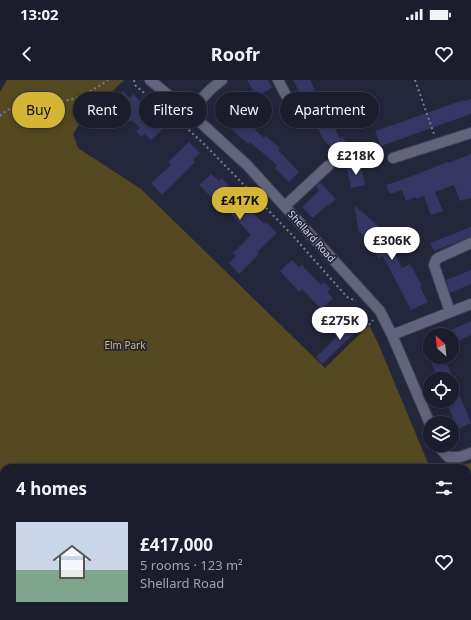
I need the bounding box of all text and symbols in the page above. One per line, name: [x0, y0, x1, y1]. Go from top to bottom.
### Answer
text: 13:02: [20, 4, 59, 24]
text: Roofr: [211, 42, 260, 66]
icon: back: [16, 43, 38, 65]
icon: heart: [433, 43, 455, 65]
chip: Buy: [12, 92, 65, 128]
chip: Rent: [73, 92, 131, 128]
chip: Filters: [139, 92, 207, 128]
chip: New: [215, 92, 272, 128]
chip: Apartment: [280, 92, 379, 128]
pin: £218K: [328, 142, 384, 176]
text: £218K: [337, 146, 375, 164]
pin: £417K: [212, 187, 268, 221]
text: £417K: [221, 191, 259, 209]
street label: Shellard Road: [285, 207, 339, 265]
pin: £306K: [364, 227, 420, 261]
text: £306K: [373, 231, 411, 249]
pin: £275K: [312, 307, 368, 341]
text: £275K: [321, 311, 359, 329]
north arrow: [423, 328, 459, 364]
map controls: [423, 328, 459, 452]
park label: Elm Park: [104, 338, 146, 352]
button: locate: [423, 372, 459, 408]
button: layers: [423, 416, 459, 452]
text: 4 homes: [16, 477, 87, 500]
icon: filters: [433, 477, 455, 499]
text: £417,000: [140, 533, 213, 556]
icon: home: [48, 538, 96, 586]
icon: heart: [433, 551, 455, 573]
text: 5 rooms · 123 m²: [140, 556, 243, 574]
text: Shellard Road: [140, 574, 224, 592]

